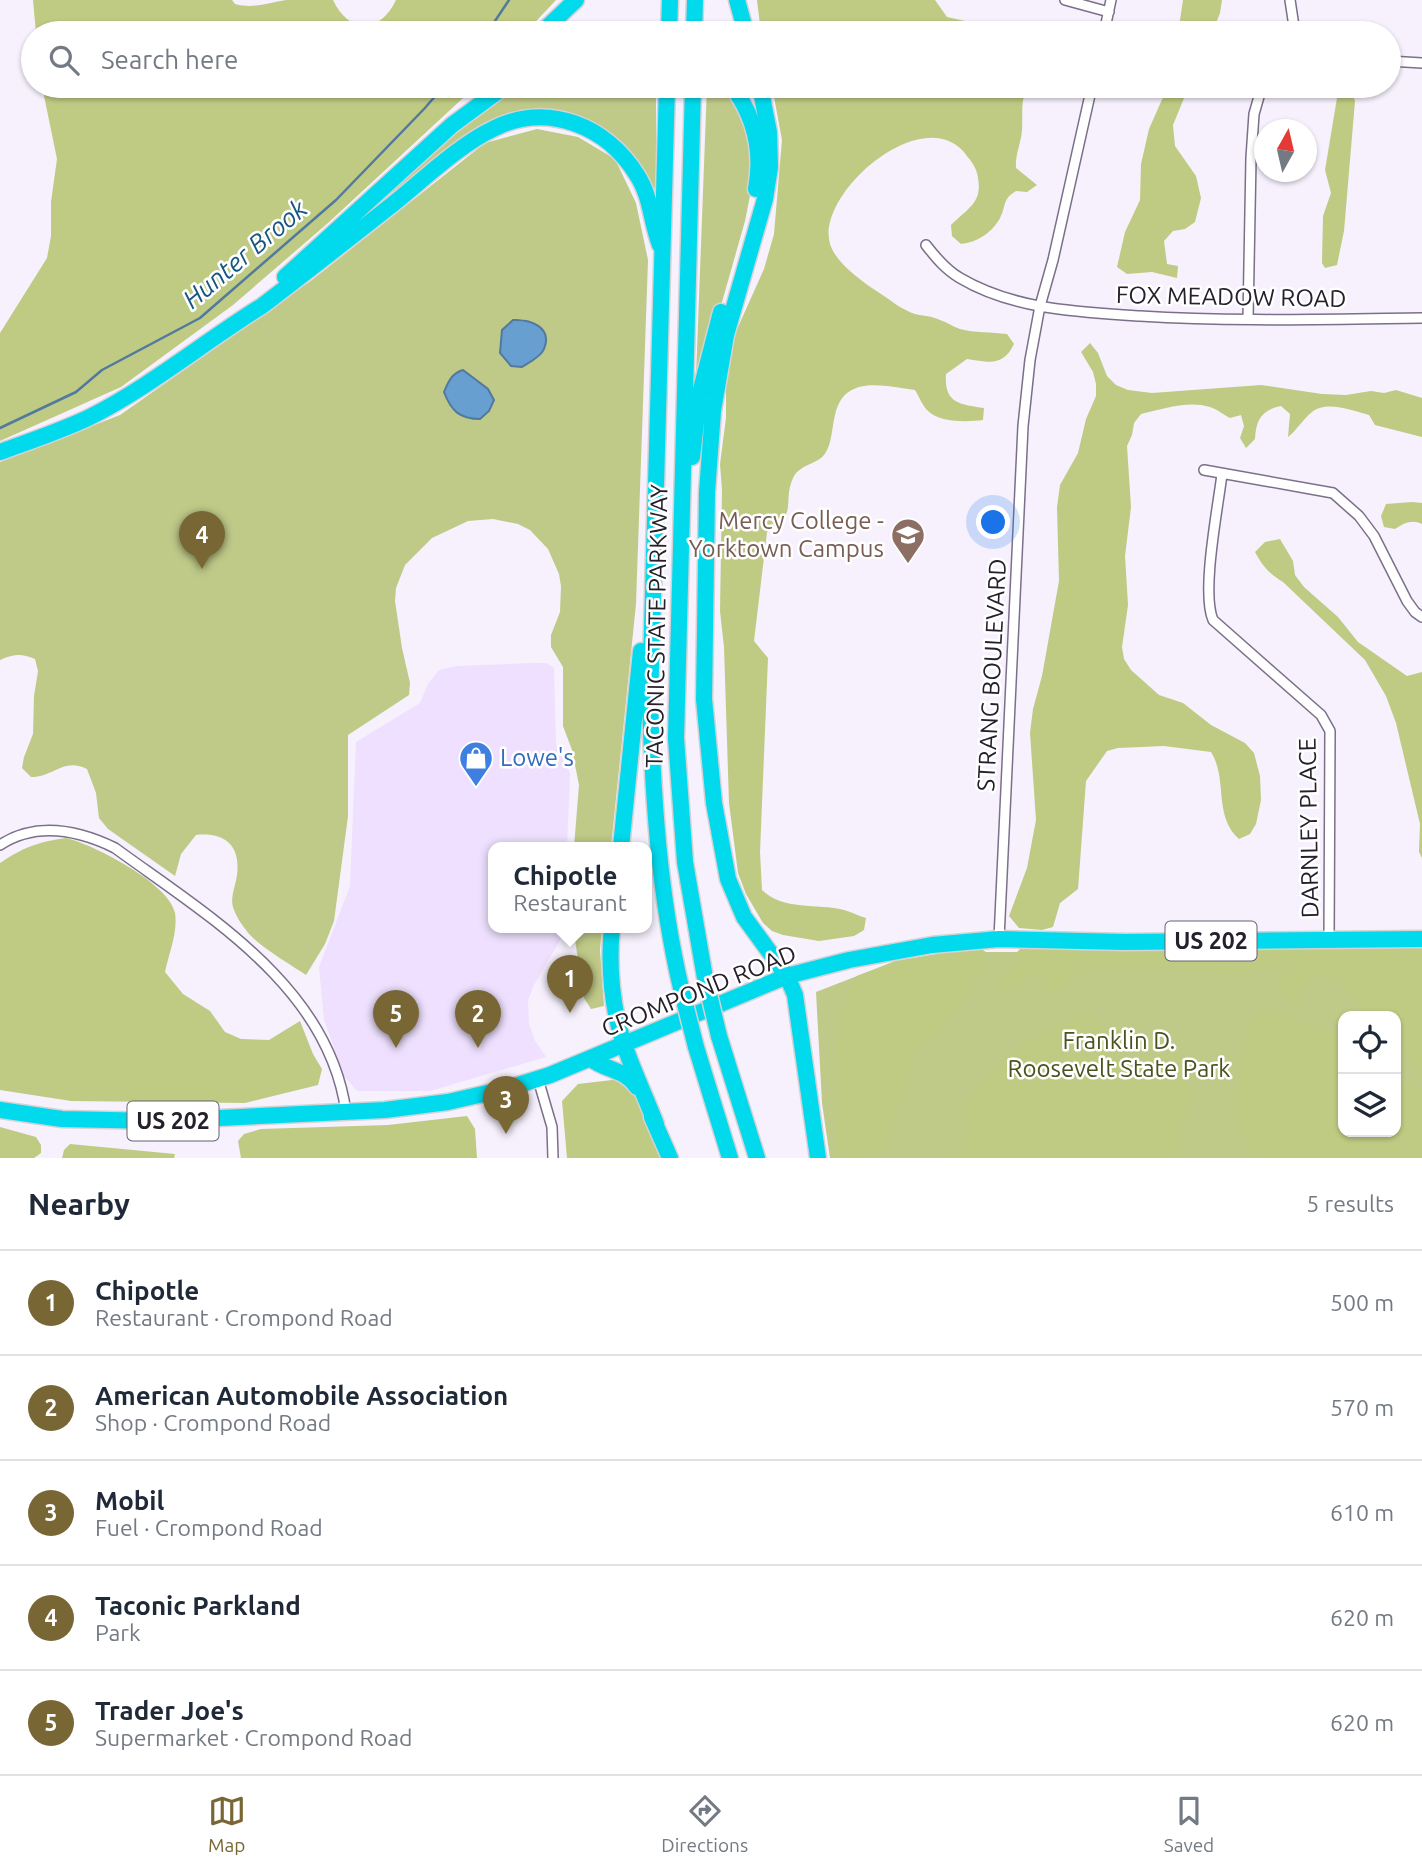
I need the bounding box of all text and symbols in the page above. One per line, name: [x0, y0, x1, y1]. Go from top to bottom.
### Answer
search box: [21, 21, 1401, 98]
icon: search: [45, 41, 83, 79]
text: Search here: [101, 45, 238, 74]
north arrow: [1254, 119, 1317, 182]
water label: Hunter Brook: [177, 193, 313, 314]
street label: FOX MEADOW ROAD: [1116, 281, 1346, 312]
street label: TACONIC STATE PARKWAY: [641, 484, 672, 768]
your location: [976, 505, 1010, 539]
place label: Mercy College - Yorktown Campus: [689, 507, 884, 562]
pin: 4: [179, 511, 225, 569]
school or university icon: Mercy College - Yorktown Campus: [889, 516, 927, 565]
street label: STRANG BOULEVARD: [972, 558, 1011, 792]
street label: DARNLEY PLACE: [1293, 738, 1324, 918]
shop icon: Lowe's: [457, 739, 495, 788]
place label: Lowe's: [500, 744, 574, 771]
popup: [488, 842, 652, 933]
text: Chipotle: [513, 861, 618, 890]
text: Restaurant: [513, 890, 627, 915]
road number: US 202: [1166, 922, 1256, 960]
street label: CROMPOND ROAD: [598, 939, 800, 1042]
pin: 1: [547, 955, 593, 1013]
pin: 5: [373, 990, 419, 1048]
pin: 2: [455, 990, 501, 1048]
map controls: [1338, 1011, 1401, 1137]
button: locate: [1338, 1011, 1401, 1074]
park label: Franklin D. Roosevelt State Park: [1008, 1027, 1230, 1082]
button: layers: [1338, 1074, 1401, 1137]
pin: 3: [483, 1076, 529, 1134]
road number: US 202: [128, 1102, 218, 1140]
text: Nearby: [28, 1187, 130, 1221]
text: 5 results: [1306, 1191, 1394, 1216]
text: Chipotle: [95, 1276, 199, 1305]
text: 1: [45, 1290, 57, 1315]
text: 500 m: [1330, 1290, 1394, 1315]
text: Restaurant · Crompond Road: [95, 1305, 393, 1330]
text: American Automobile Association: [95, 1381, 508, 1410]
text: 2: [45, 1395, 57, 1420]
text: 570 m: [1330, 1395, 1394, 1420]
text: Shop · Crompond Road: [95, 1410, 331, 1435]
text: Mobil: [95, 1486, 164, 1515]
text: 3: [45, 1500, 57, 1525]
text: 610 m: [1330, 1500, 1394, 1525]
text: Fuel · Crompond Road: [95, 1515, 323, 1540]
text: Taconic Parkland: [95, 1591, 301, 1620]
text: 4: [45, 1605, 57, 1630]
text: 620 m: [1330, 1605, 1394, 1630]
text: Park: [95, 1620, 141, 1645]
text: Trader Joe's: [95, 1696, 244, 1725]
text: 5: [45, 1710, 57, 1735]
text: 620 m: [1330, 1710, 1394, 1735]
text: Supermarket · Crompond Road: [95, 1725, 412, 1750]
tab: Map: [208, 1792, 246, 1856]
tab: Directions: [661, 1792, 748, 1856]
tab: Saved: [1164, 1792, 1214, 1856]

